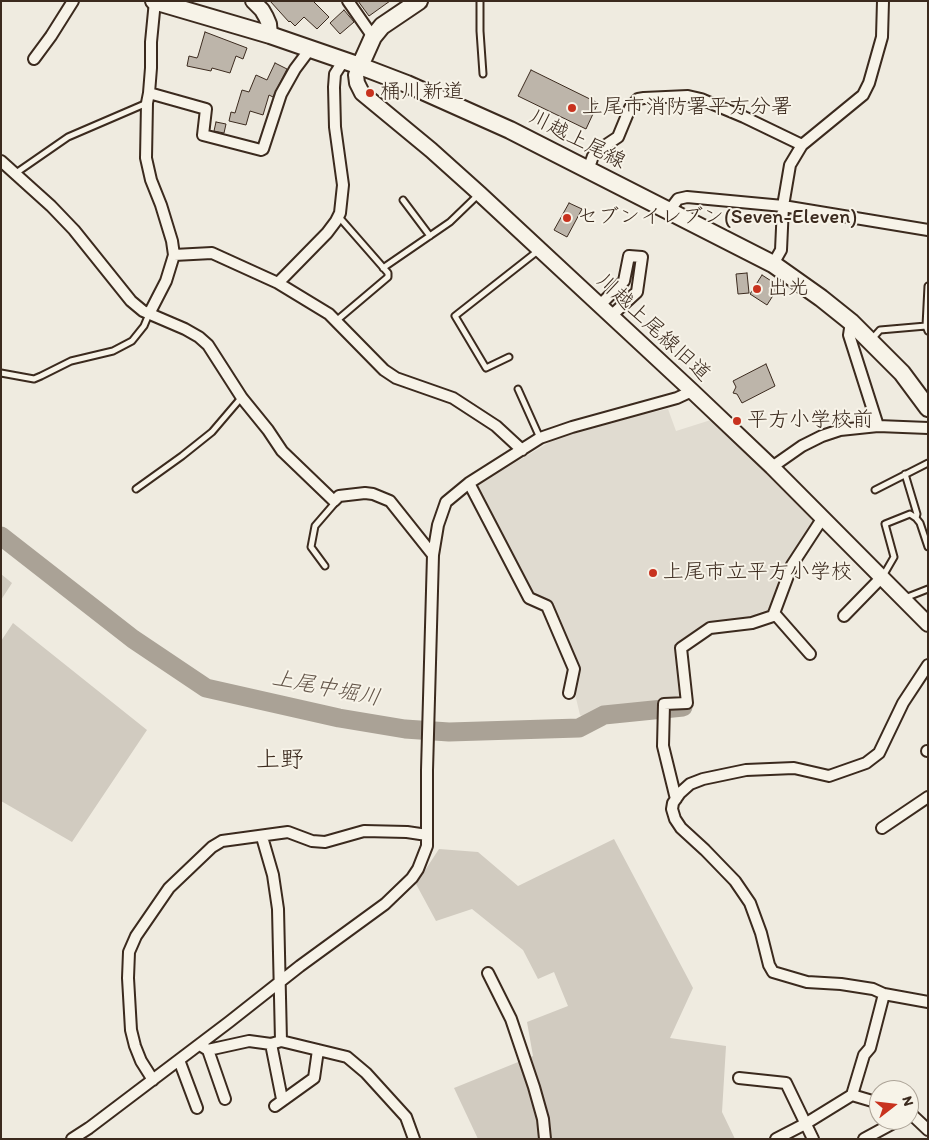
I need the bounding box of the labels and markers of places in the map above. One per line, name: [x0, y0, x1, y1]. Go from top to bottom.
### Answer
place label: 桶川新道: [380, 80, 464, 106]
marker: 桶川新道: [364, 87, 376, 99]
place label: 上尾市消防署平方分署: [582, 95, 792, 121]
marker: 上尾市消防署平方分署: [566, 102, 578, 114]
place label: セブンイレブン(Seven-Eleven): [577, 205, 857, 231]
marker: セブンイレブン(Seven-Eleven): [561, 212, 573, 224]
place label: 出光: [767, 276, 809, 302]
marker: 出光: [751, 283, 763, 295]
place label: 平方小学校前: [747, 408, 873, 434]
marker: 平方小学校前: [731, 415, 743, 427]
place label: 上尾市立平方小学校: [663, 560, 852, 586]
marker: 上尾市立平方小学校: [647, 567, 659, 579]

